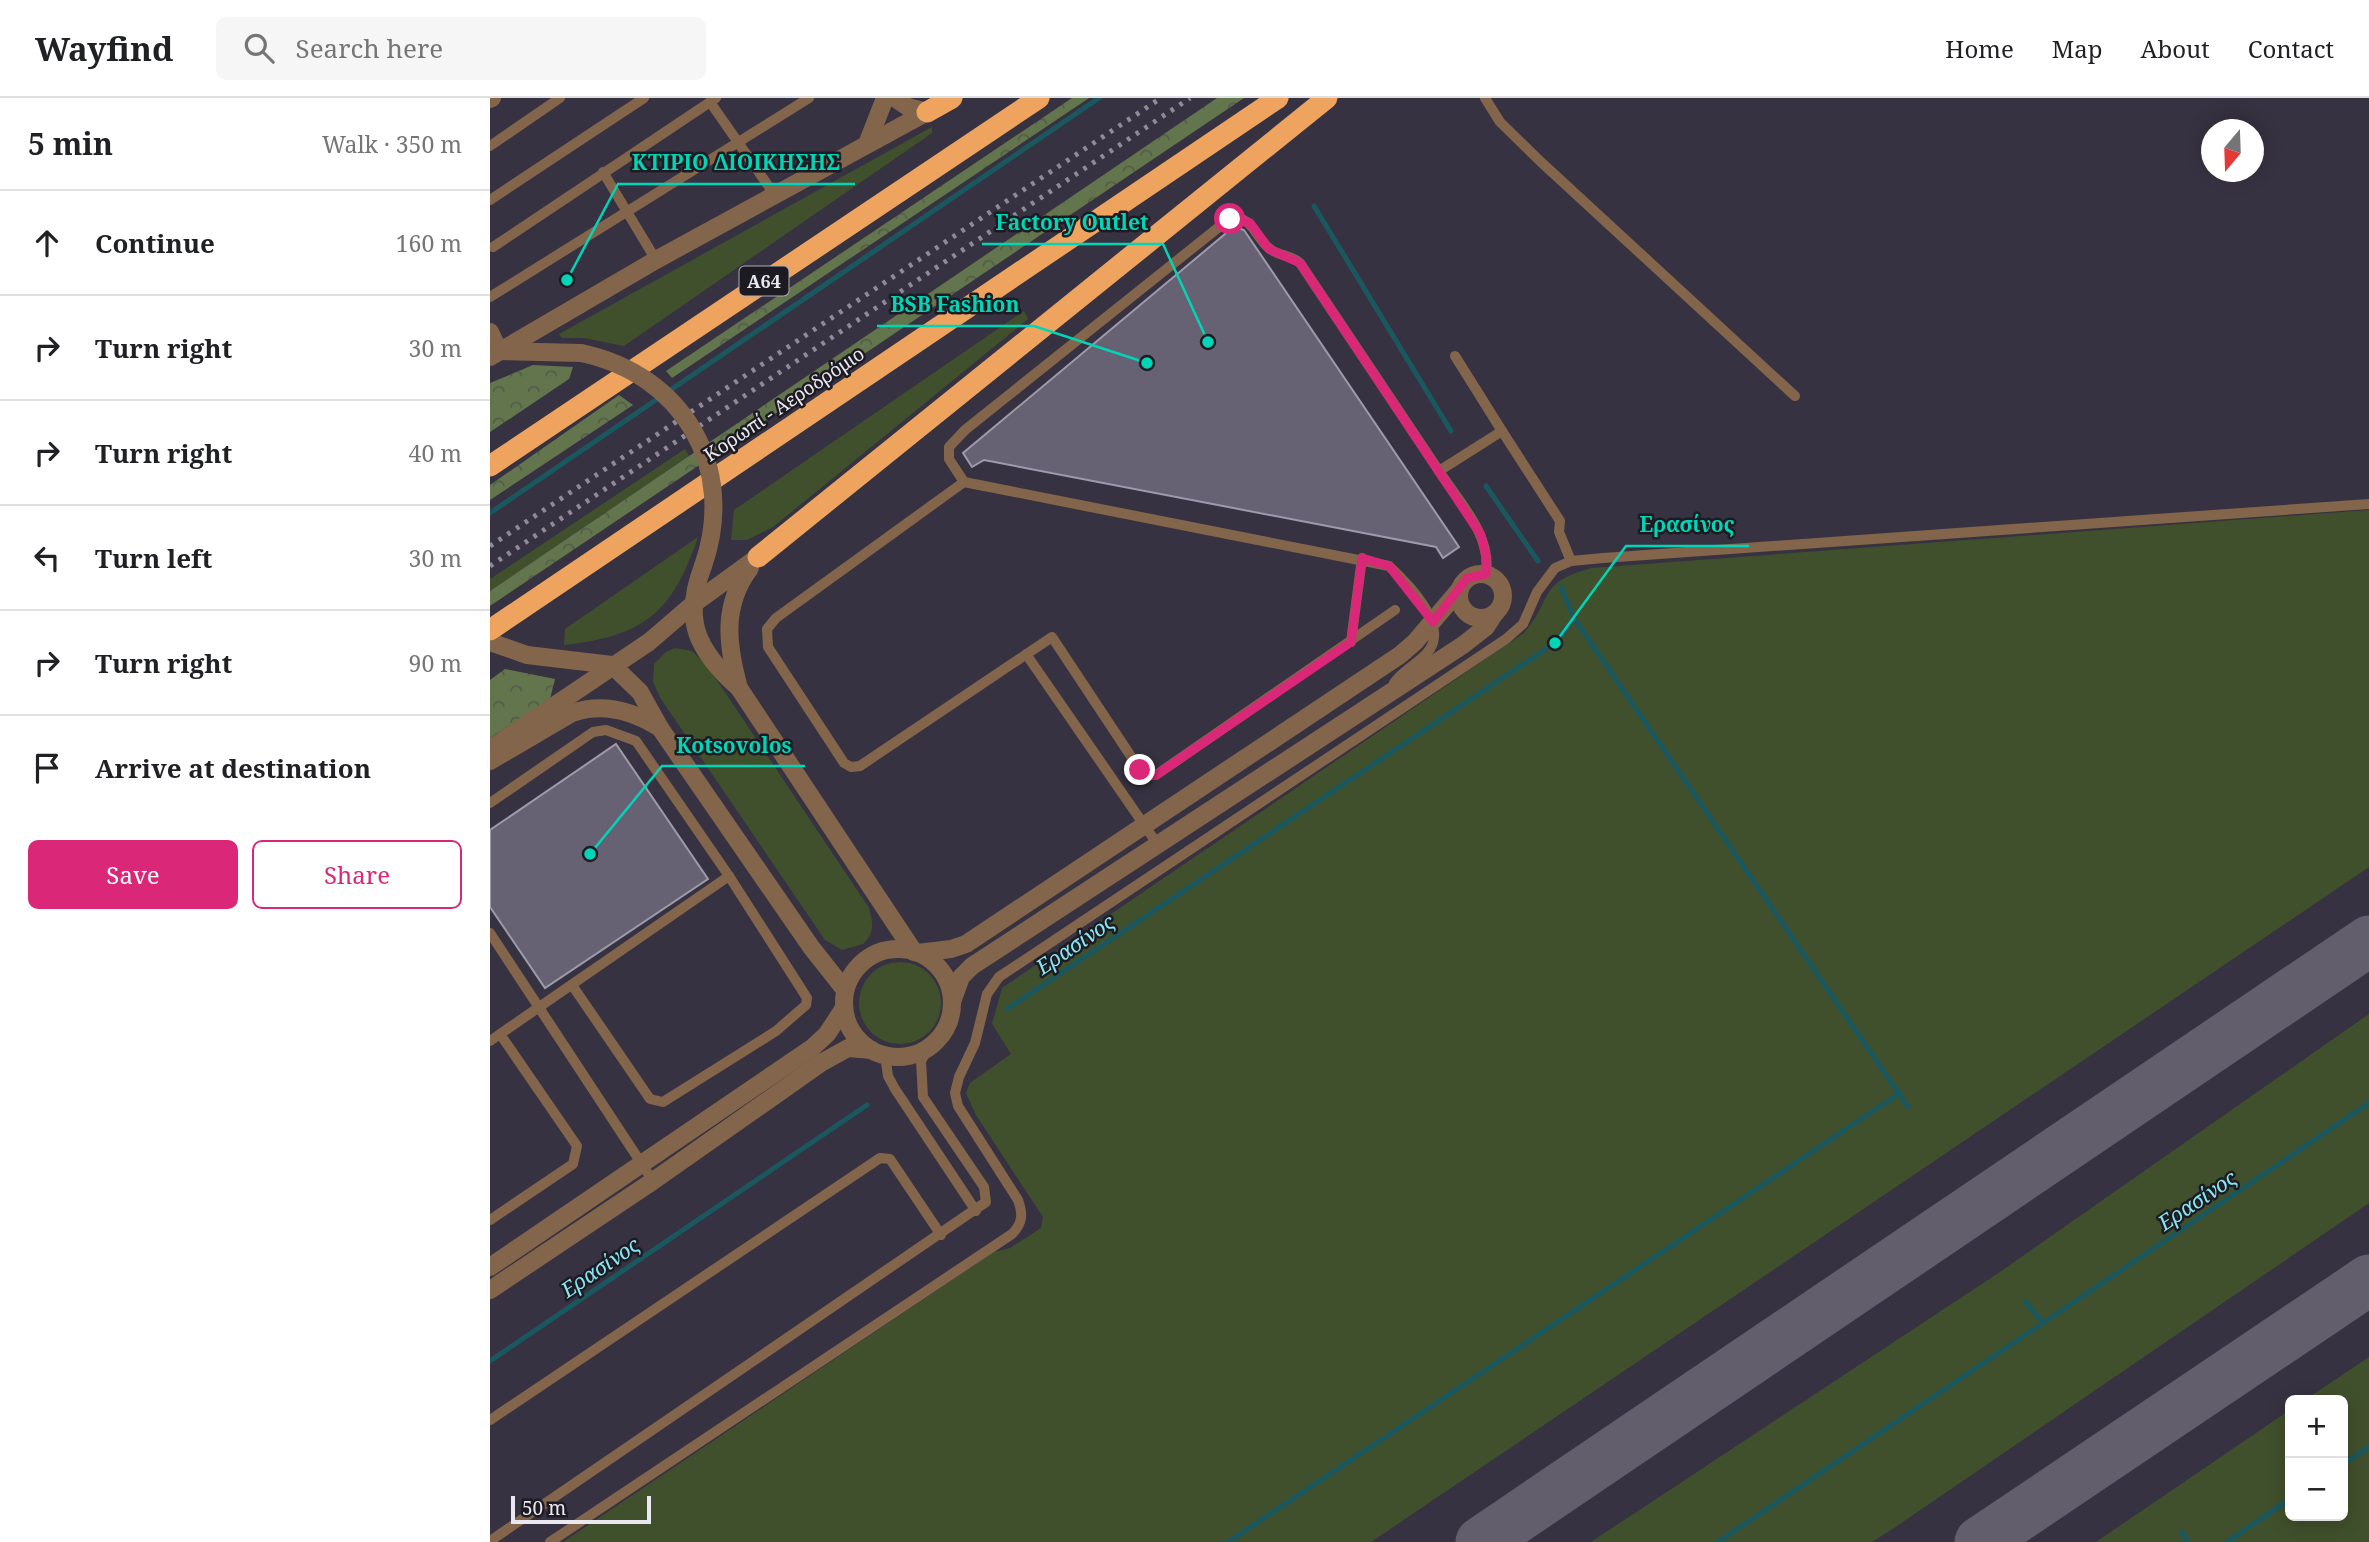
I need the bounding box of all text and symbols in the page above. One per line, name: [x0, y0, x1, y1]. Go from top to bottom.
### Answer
search box: [216, 17, 706, 80]
text: Wayfind: [35, 26, 174, 71]
icon: search: [240, 29, 278, 67]
text: Search here: [296, 30, 443, 66]
text: Home: [1945, 32, 2014, 65]
text: Map: [2052, 32, 2103, 65]
text: About: [2141, 32, 2210, 65]
text: Contact: [2248, 32, 2334, 65]
north arrow: [2201, 119, 2264, 182]
text: 5 min: [28, 123, 113, 164]
text: Walk · 350 m: [322, 128, 462, 160]
callout: ΚΤΙΡΙΟ ΔΙΟΙΚΗΣΗΣ: [618, 142, 855, 184]
text: ΚΤΙΡΙΟ ΔΙΟΙΚΗΣΗΣ: [632, 148, 840, 176]
callout: Factory Outlet: [982, 202, 1163, 244]
route start: [1214, 203, 1245, 234]
text: Factory Outlet: [996, 208, 1149, 236]
icon: ahead: [28, 224, 66, 262]
text: Continue: [95, 225, 215, 261]
text: 160 m: [396, 227, 462, 259]
road number: Α64: [740, 266, 788, 296]
callout: BSB Fashion: [877, 284, 1034, 326]
text: BSB Fashion: [890, 290, 1020, 318]
icon: right: [28, 329, 66, 367]
text: Turn right: [95, 330, 232, 366]
text: 30 m: [409, 332, 462, 364]
street label: Κορωπί - Αεροδρόμιο: [699, 341, 869, 467]
icon: right: [28, 434, 66, 472]
text: Turn right: [95, 435, 232, 471]
text: 40 m: [409, 437, 462, 469]
callout: Ερασίνος: [1626, 504, 1749, 546]
text: Ερασίνος: [1639, 510, 1735, 538]
icon: left: [28, 539, 66, 577]
text: Turn left: [95, 540, 212, 576]
text: 30 m: [409, 542, 462, 574]
icon: right: [28, 644, 66, 682]
text: Turn right: [95, 645, 232, 681]
text: 90 m: [409, 647, 462, 679]
callout: Kotsovolos: [662, 724, 805, 766]
text: Kotsovolos: [676, 731, 792, 759]
icon: arrive: [28, 749, 66, 787]
text: Arrive at destination: [95, 750, 371, 786]
route end: [1124, 754, 1155, 785]
button: Save: [28, 840, 238, 909]
button: Share: [252, 840, 462, 909]
water label: Ερασίνος: [1029, 907, 1121, 981]
water label: Ερασίνος: [2151, 1163, 2243, 1237]
water label: Ερασίνος: [554, 1230, 646, 1304]
map controls: [2285, 1395, 2348, 1521]
button: +: [2285, 1395, 2348, 1458]
button: −: [2285, 1458, 2348, 1521]
scale bar: [511, 1493, 651, 1525]
text: 50 m: [522, 1495, 566, 1521]

